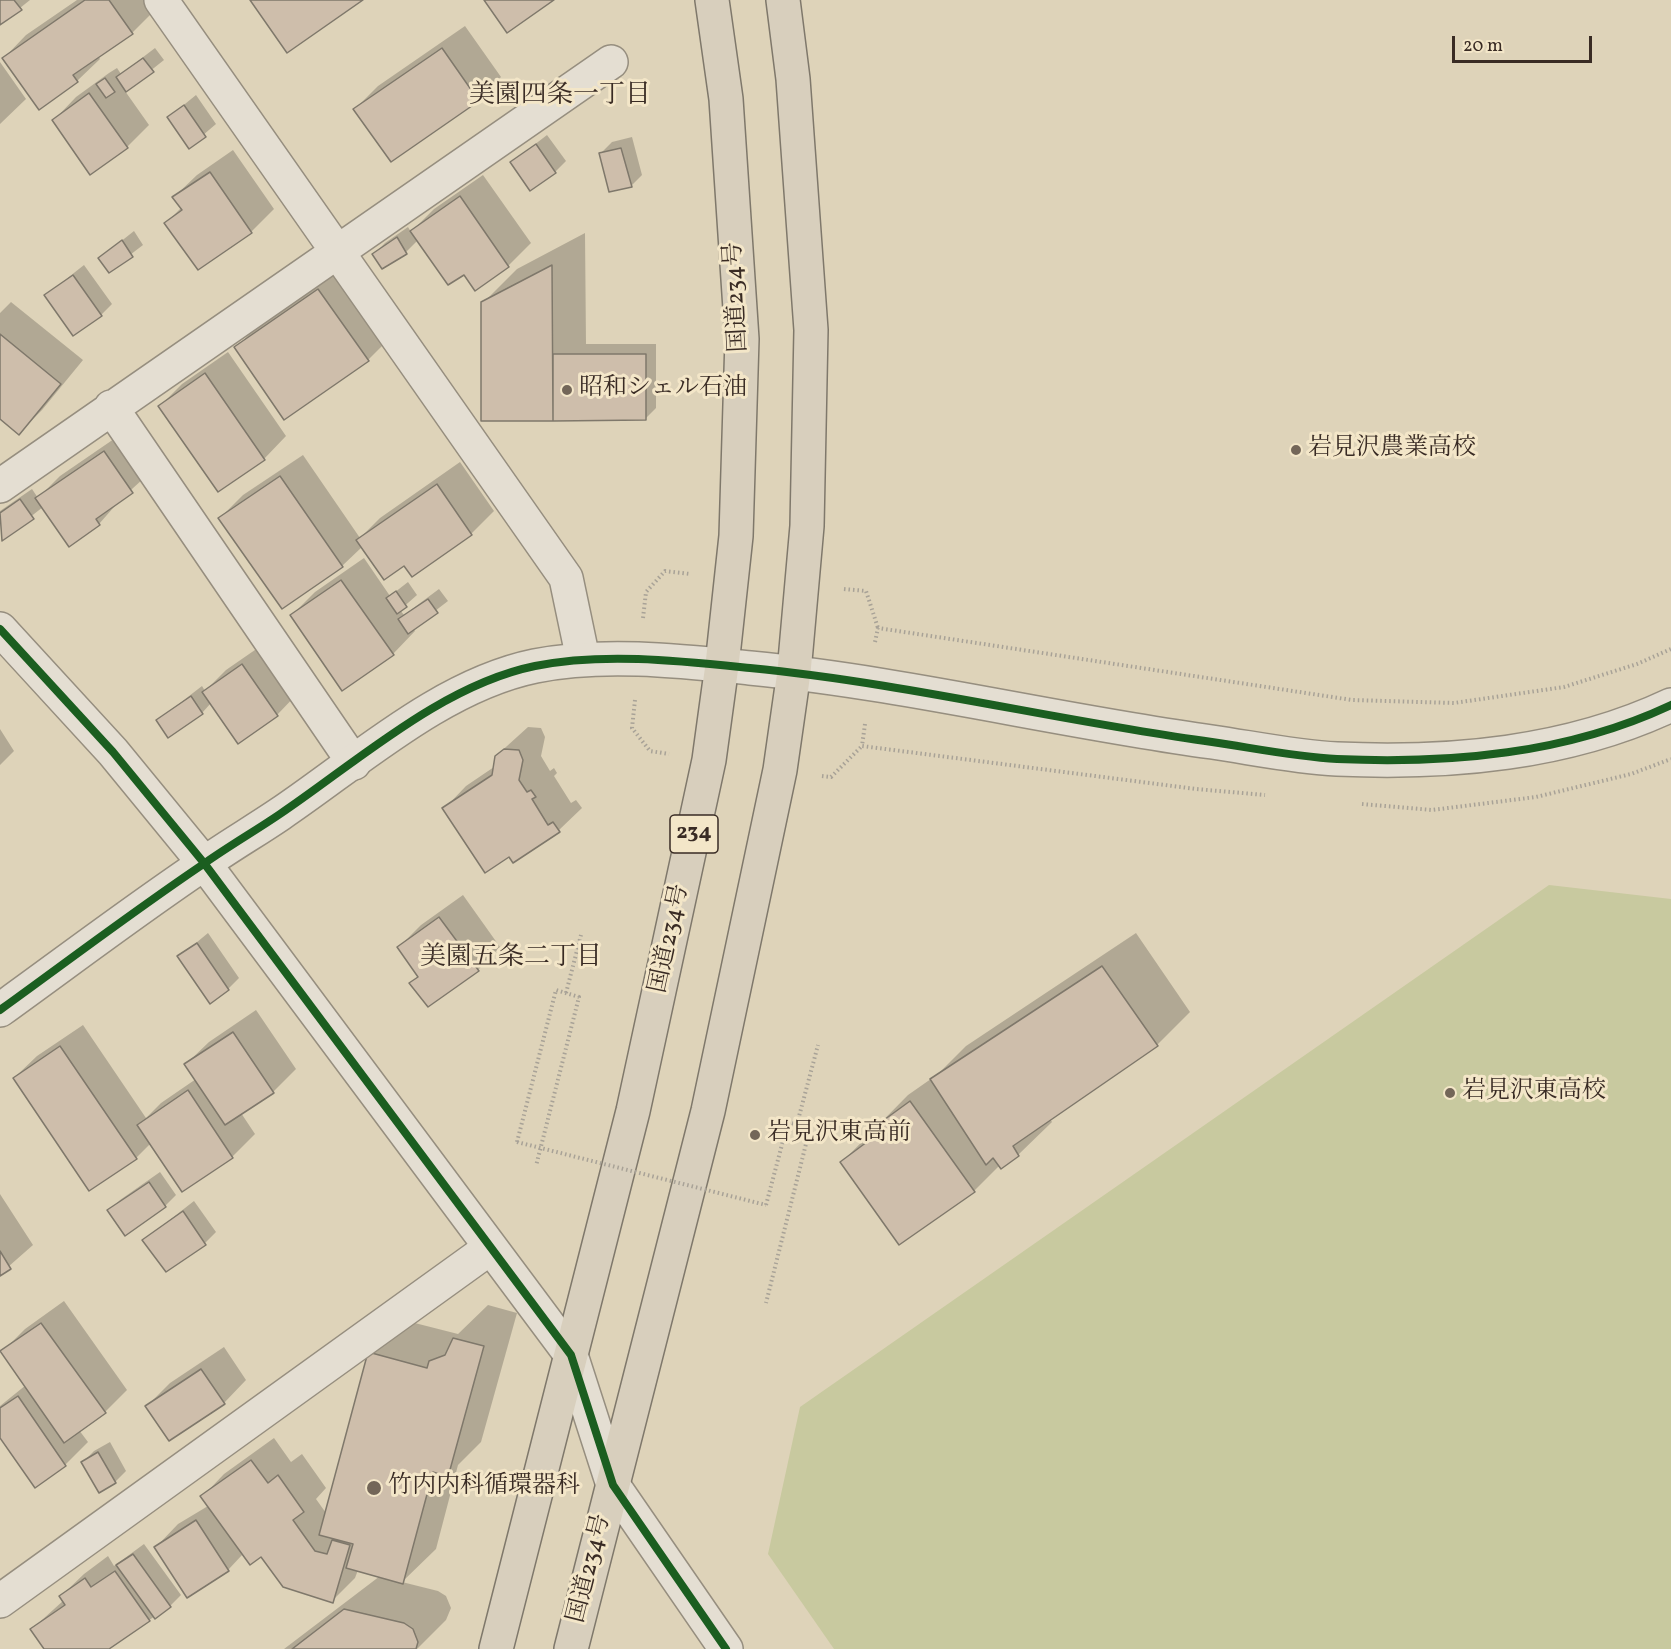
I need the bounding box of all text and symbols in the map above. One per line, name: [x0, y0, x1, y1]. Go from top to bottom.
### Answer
scale bar: [1455, 24, 1594, 62]
text: 20 m: [1463, 34, 1503, 59]
district label: 美園四条一丁目: [469, 81, 651, 113]
street label: 国道234号: [721, 241, 755, 353]
place label: 昭和シェル石油: [579, 376, 747, 404]
marker: 昭和シェル石油: [560, 383, 574, 397]
place label: 岩見沢農業高校: [1308, 436, 1476, 464]
marker: 岩見沢農業高校: [1289, 443, 1303, 457]
road number: 234: [670, 815, 718, 853]
street label: 国道234号: [645, 882, 697, 996]
district label: 美園五条二丁目: [420, 943, 602, 975]
place label: 岩見沢東高校: [1462, 1079, 1606, 1107]
marker: 岩見沢東高校: [1443, 1086, 1457, 1100]
place label: 岩見沢東高前: [767, 1121, 911, 1149]
marker: 岩見沢東高前: [748, 1128, 762, 1142]
place label: 竹内内科循環器科: [388, 1474, 580, 1502]
marker: 竹内内科循環器科: [365, 1479, 383, 1497]
street label: 国道234号: [564, 1512, 618, 1626]

